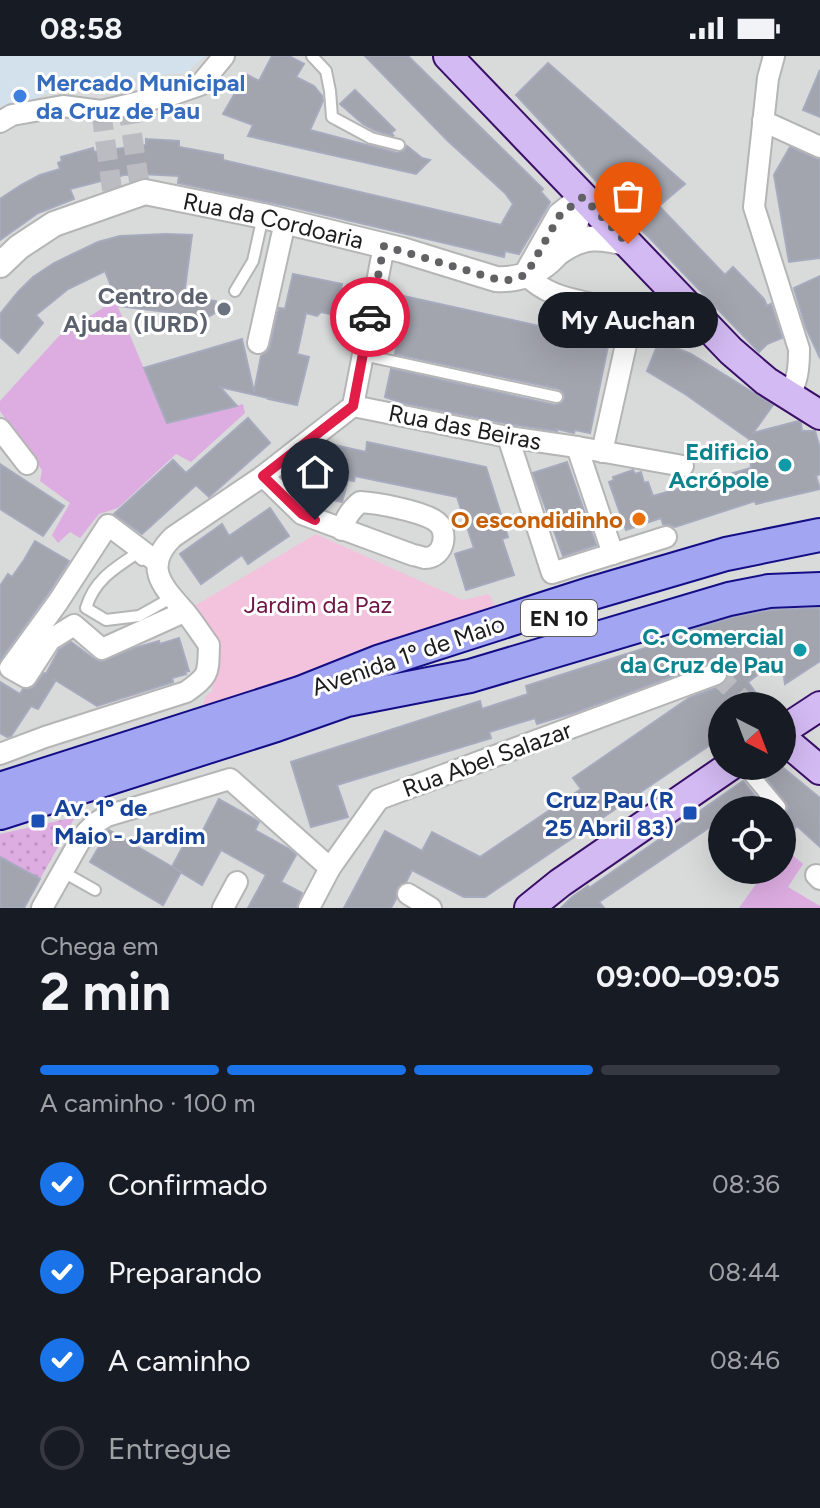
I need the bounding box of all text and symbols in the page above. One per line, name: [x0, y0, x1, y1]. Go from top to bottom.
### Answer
text: 08:58: [40, 10, 123, 47]
place label: Mercado Municipal da Cruz de Pau: [36, 68, 245, 125]
marker: Mercado Municipal da Cruz de Pau: [11, 87, 29, 105]
pin: [594, 162, 662, 244]
icon: bag: [606, 174, 650, 218]
street label: Rua da Cordoaria: [181, 186, 367, 255]
courier: [330, 277, 410, 357]
place label: Centro de Ajuda (IURD): [63, 281, 208, 338]
callout: My Auchan: [538, 292, 718, 348]
icon: car: [348, 295, 392, 339]
marker: Centro de Ajuda (IURD): [215, 300, 233, 318]
text: My Auchan: [561, 304, 695, 336]
street label: Rua das Beiras: [386, 398, 544, 456]
place label: Edificio Acrópole: [668, 437, 769, 494]
pin: [281, 438, 349, 520]
icon: home: [293, 450, 337, 494]
marker: Edificio Acrópole: [776, 456, 794, 474]
place label: O escondidinho: [451, 505, 623, 534]
marker: O escondidinho: [630, 510, 648, 528]
park label: Jardim da Paz: [244, 590, 392, 619]
road number: EN 10: [521, 600, 597, 636]
street label: Avenida 1º de Maio: [308, 608, 508, 702]
place label: C. Comercial da Cruz de Pau: [620, 622, 784, 679]
marker: C. Comercial da Cruz de Pau: [791, 641, 809, 659]
north arrow: [708, 692, 796, 780]
map controls: [708, 692, 796, 884]
street label: Rua Abel Salazar: [398, 715, 576, 803]
place label: Cruz Pau (R 25 Abril 83): [545, 785, 674, 842]
place label: Av. 1º de Maio - Jardim: [54, 793, 205, 850]
button: locate: [708, 796, 796, 884]
marker: Cruz Pau (R 25 Abril 83): [681, 804, 699, 822]
marker: Av. 1º de Maio - Jardim: [29, 812, 47, 830]
text: Chega em: [40, 930, 159, 962]
text: 09:00–09:05: [596, 958, 780, 995]
text: 2 min: [40, 961, 171, 1023]
text: A caminho · 100 m: [40, 1087, 256, 1119]
icon: check: [40, 1162, 84, 1206]
text: Confirmado: [108, 1166, 268, 1203]
text: 08:36: [712, 1168, 780, 1200]
icon: check: [40, 1250, 84, 1294]
text: Preparando: [108, 1254, 262, 1291]
text: 08:44: [708, 1256, 780, 1288]
icon: check: [40, 1338, 84, 1382]
text: A caminho: [108, 1342, 251, 1379]
text: 08:46: [710, 1344, 780, 1376]
text: Entregue: [108, 1430, 231, 1467]

